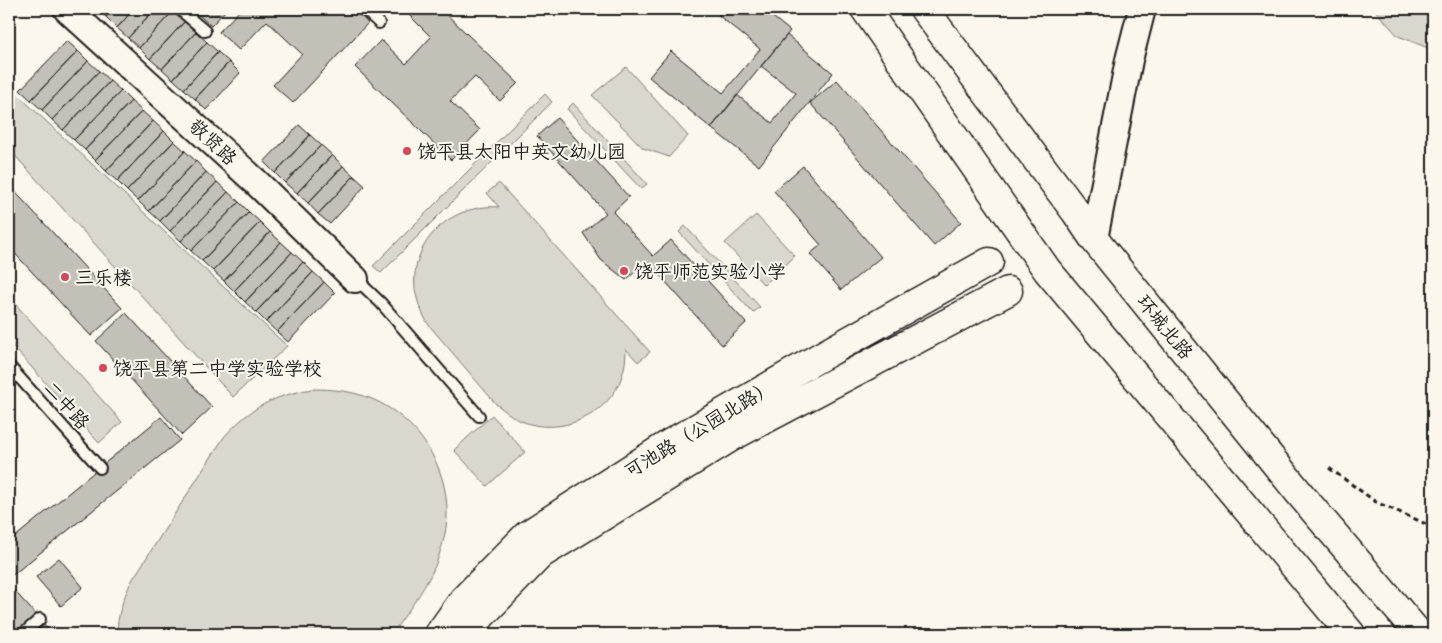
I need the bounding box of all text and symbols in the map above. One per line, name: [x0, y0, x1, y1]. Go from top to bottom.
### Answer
street label: 敬贤路: [184, 113, 242, 171]
place label: 饶平县太阳中英文幼儿园: [417, 139, 626, 164]
marker: 饶平县太阳中英文幼儿园: [401, 145, 413, 157]
place label: 饶平师范实验小学: [634, 259, 786, 284]
place label: 三乐楼: [75, 265, 132, 290]
marker: 饶平师范实验小学: [618, 265, 630, 277]
marker: 三乐楼: [59, 271, 71, 283]
street label: 环城北路: [1131, 290, 1199, 364]
place label: 饶平县第二中学实验学校: [113, 356, 322, 381]
marker: 饶平县第二中学实验学校: [97, 362, 109, 374]
street label: 可池路（公园北路）: [619, 374, 779, 484]
street label: 二中路: [39, 375, 95, 435]

